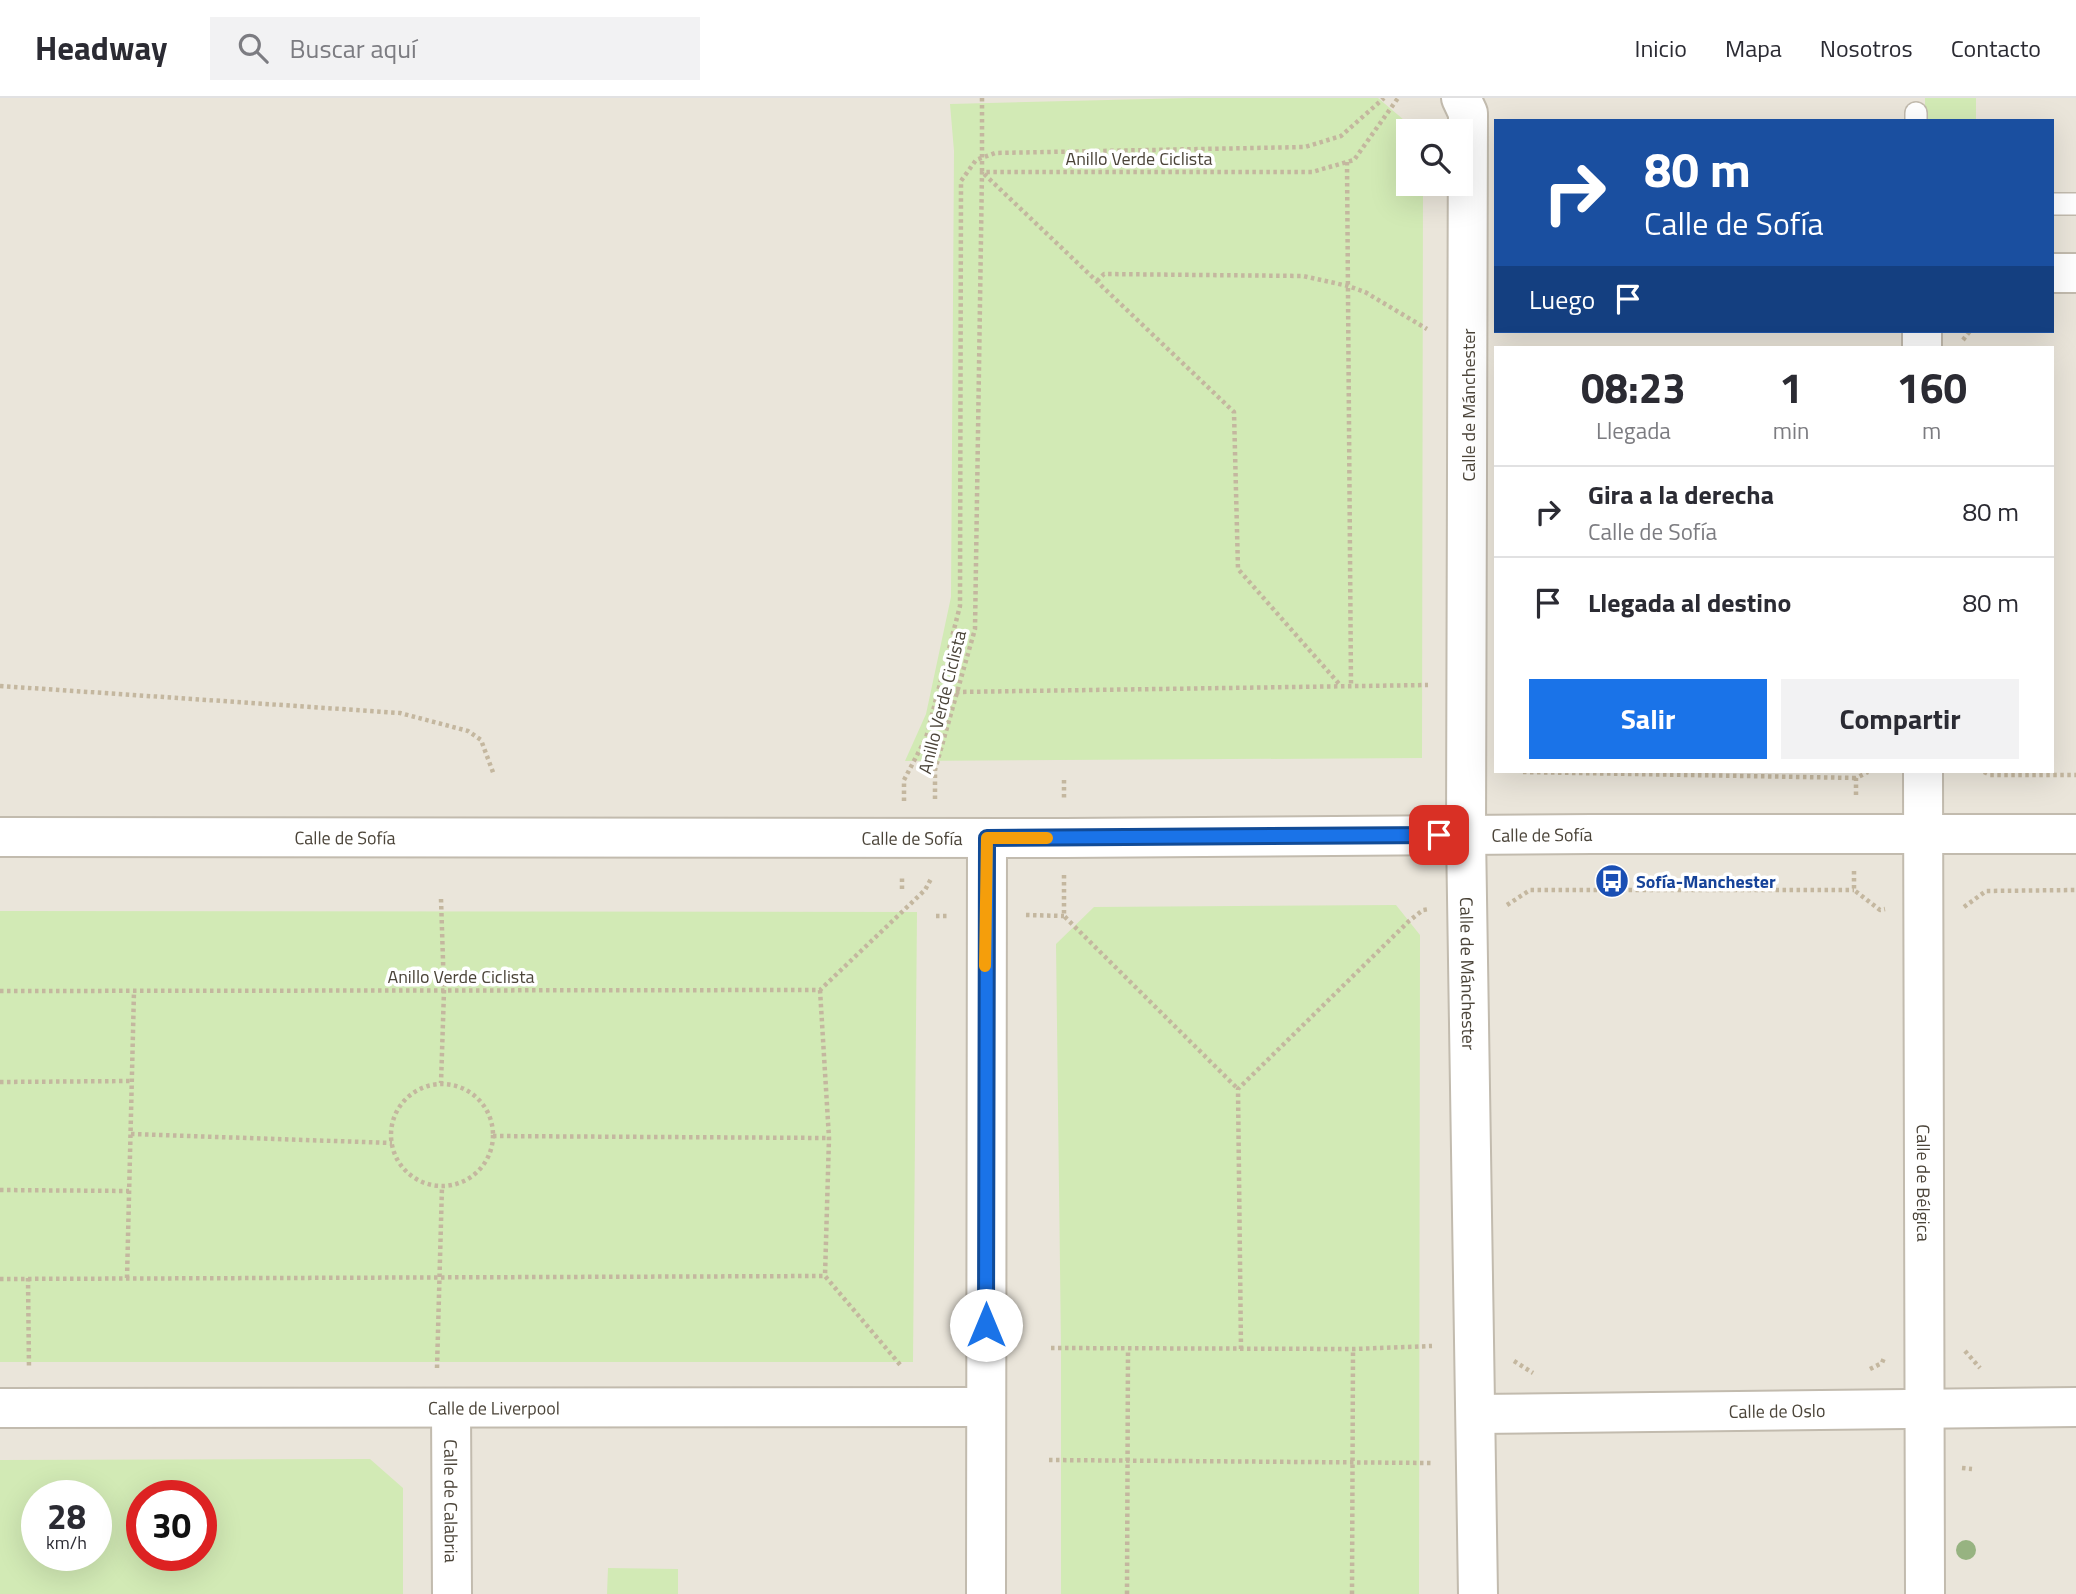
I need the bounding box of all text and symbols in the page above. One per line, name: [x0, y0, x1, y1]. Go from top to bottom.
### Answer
search box: [210, 17, 700, 80]
text: Headway: [35, 23, 168, 73]
icon: search: [234, 29, 272, 67]
text: Buscar aquí: [290, 29, 417, 68]
text: Inicio: [1635, 30, 1687, 66]
text: Mapa: [1725, 30, 1782, 66]
text: Nosotros: [1820, 30, 1913, 66]
text: Contacto: [1951, 30, 2041, 66]
map controls: [1396, 119, 1473, 196]
button: search: [1396, 119, 1473, 196]
text: 80 m: [1644, 131, 1751, 206]
street label: Anillo Verde Ciclista: [1065, 145, 1213, 172]
icon: right: [1529, 147, 1620, 238]
text: Calle de Sofía: [1644, 199, 1823, 247]
text: Luego: [1529, 280, 1595, 319]
icon: arrive: [1609, 280, 1647, 318]
street label: Calle de Mánchester: [1455, 328, 1482, 482]
text: 08:23: [1581, 355, 1686, 419]
text: 1: [1779, 355, 1803, 419]
text: 160: [1896, 355, 1967, 419]
text: Llegada: [1596, 413, 1671, 448]
text: min: [1773, 413, 1809, 448]
text: m: [1922, 413, 1941, 448]
text: Gira a la derecha: [1588, 475, 1774, 514]
text: 80 m: [1962, 492, 2019, 531]
icon: right: [1529, 493, 1567, 531]
text: Calle de Sofía: [1588, 514, 1717, 549]
text: Llegada al destino: [1588, 583, 1791, 622]
text: 80 m: [1962, 583, 2019, 622]
icon: arrive: [1529, 584, 1567, 622]
street label: Anillo Verde Ciclista: [911, 627, 973, 777]
button: Salir: [1529, 679, 1767, 759]
button: Compartir: [1781, 679, 2019, 759]
pin: [1409, 805, 1469, 865]
icon: arrive: [1420, 816, 1458, 854]
street label: Calle de Sofía: [1491, 820, 1593, 848]
street label: Calle de Sofía: [294, 824, 396, 851]
street label: Calle de Sofía: [861, 824, 963, 851]
bus stop icon: Sofía-Manchester: [1593, 862, 1631, 900]
place label: Sofía-Manchester: [1636, 868, 1776, 895]
street label: Calle de Mánchester: [1453, 897, 1483, 1050]
street label: Anillo Verde Ciclista: [387, 963, 535, 990]
street label: Calle de Bélgica: [1910, 1124, 1938, 1242]
position arrow: [949, 1288, 1023, 1362]
street label: Calle de Liverpool: [428, 1394, 560, 1421]
street label: Calle de Oslo: [1728, 1396, 1826, 1425]
street label: Calle de Calabria: [438, 1439, 465, 1563]
speed limit sign: 30: [126, 1480, 217, 1571]
text: 28: [47, 1489, 86, 1543]
text: km/h: [46, 1529, 87, 1556]

